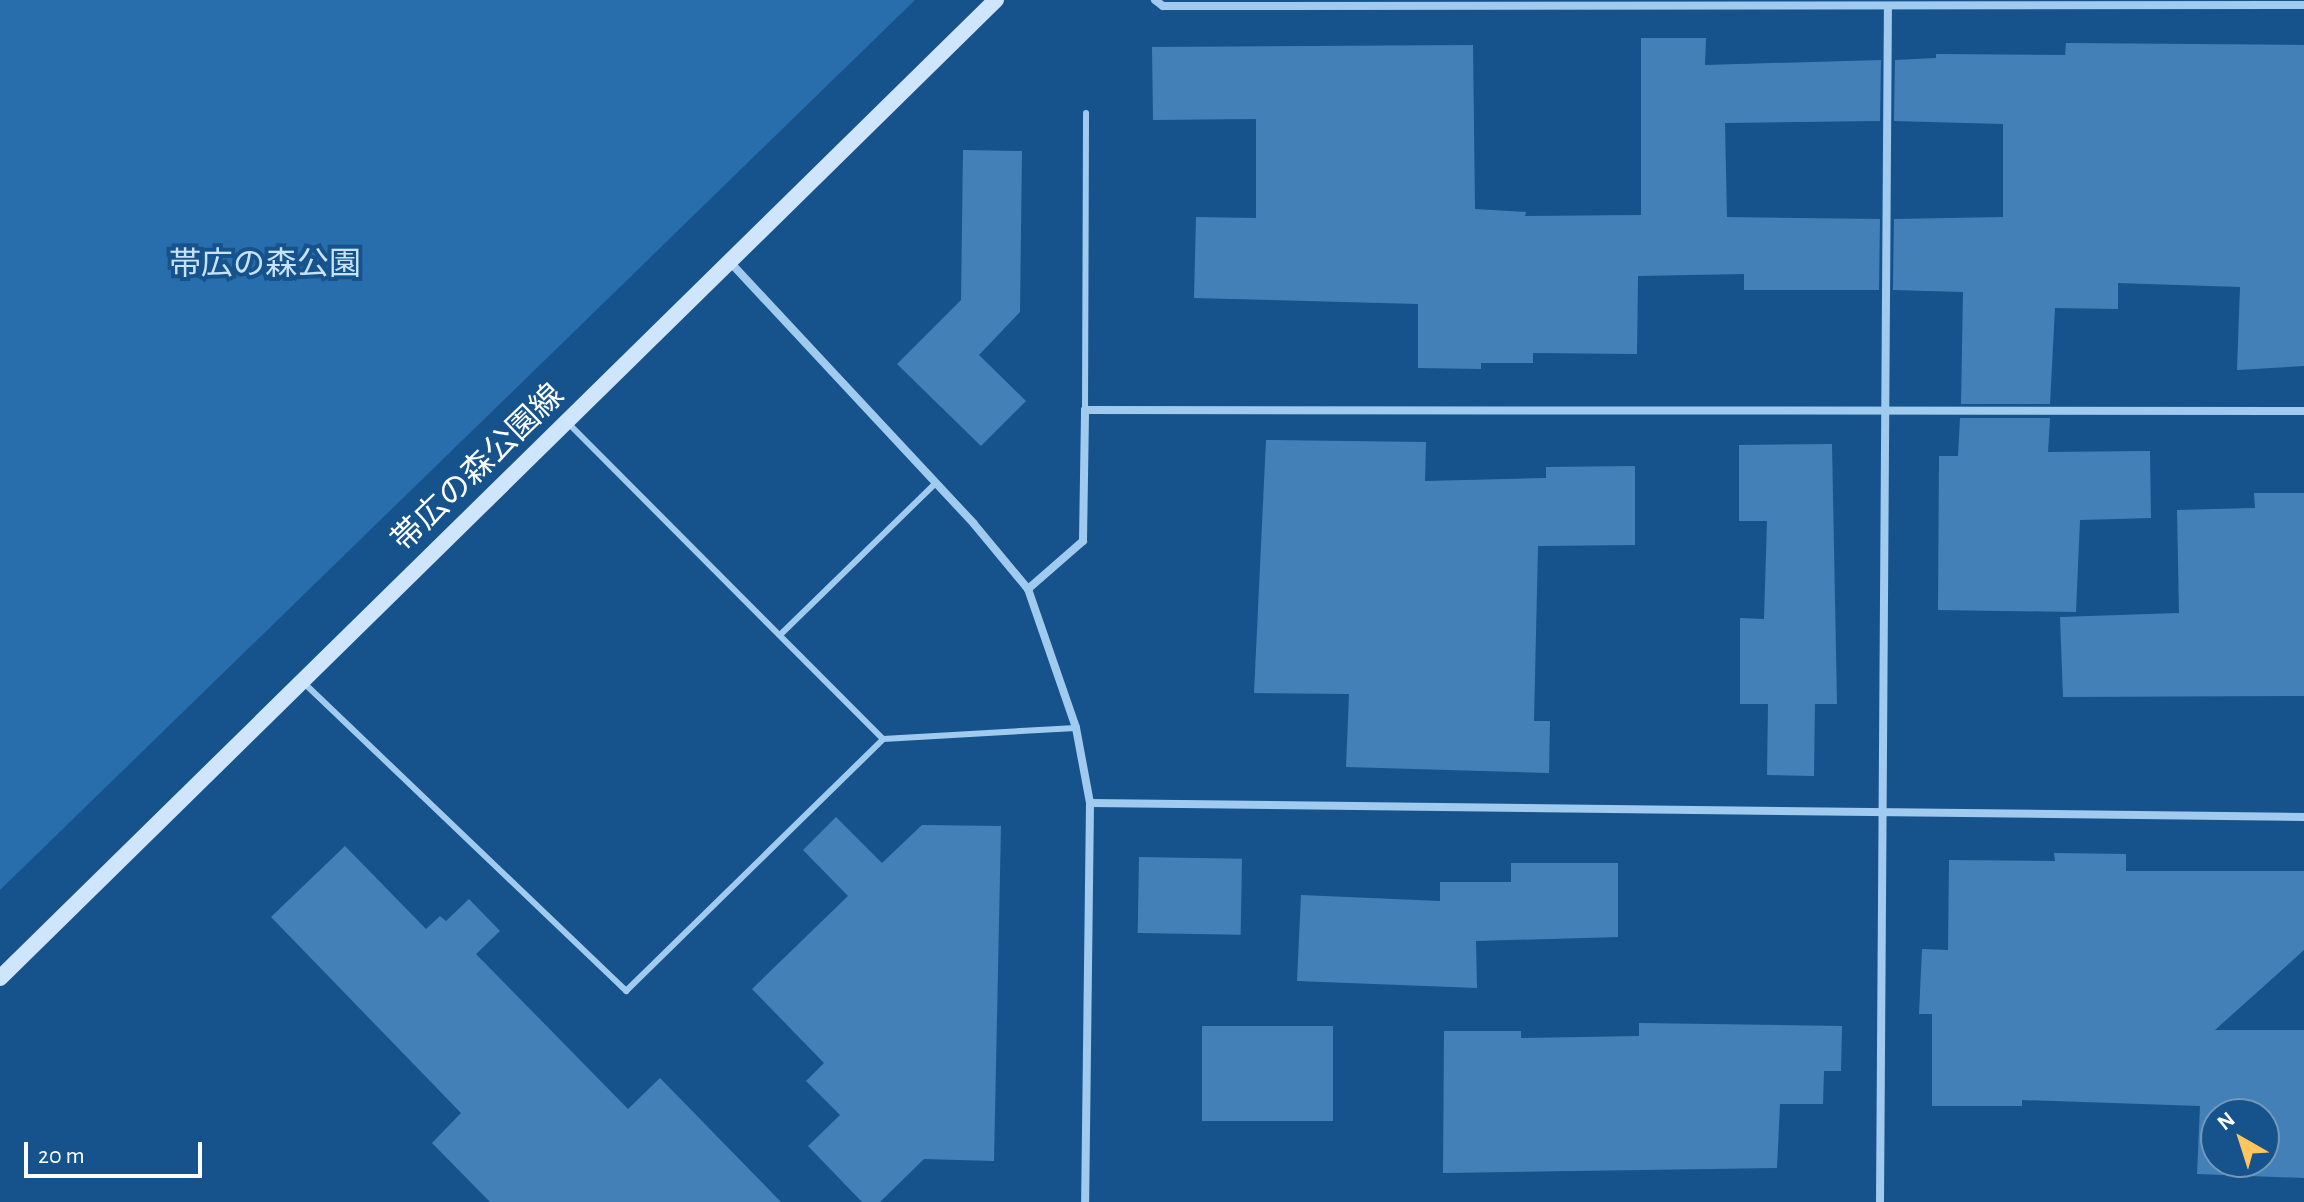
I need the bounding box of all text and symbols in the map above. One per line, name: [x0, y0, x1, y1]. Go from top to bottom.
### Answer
park label: 帯広の森公園: [169, 245, 361, 283]
street label: 帯広の森公園線: [384, 376, 572, 560]
north arrow: [2200, 1098, 2280, 1178]
text: N: [2213, 1108, 2239, 1134]
scale bar: [28, 1126, 206, 1176]
text: 20 m: [38, 1144, 85, 1168]

